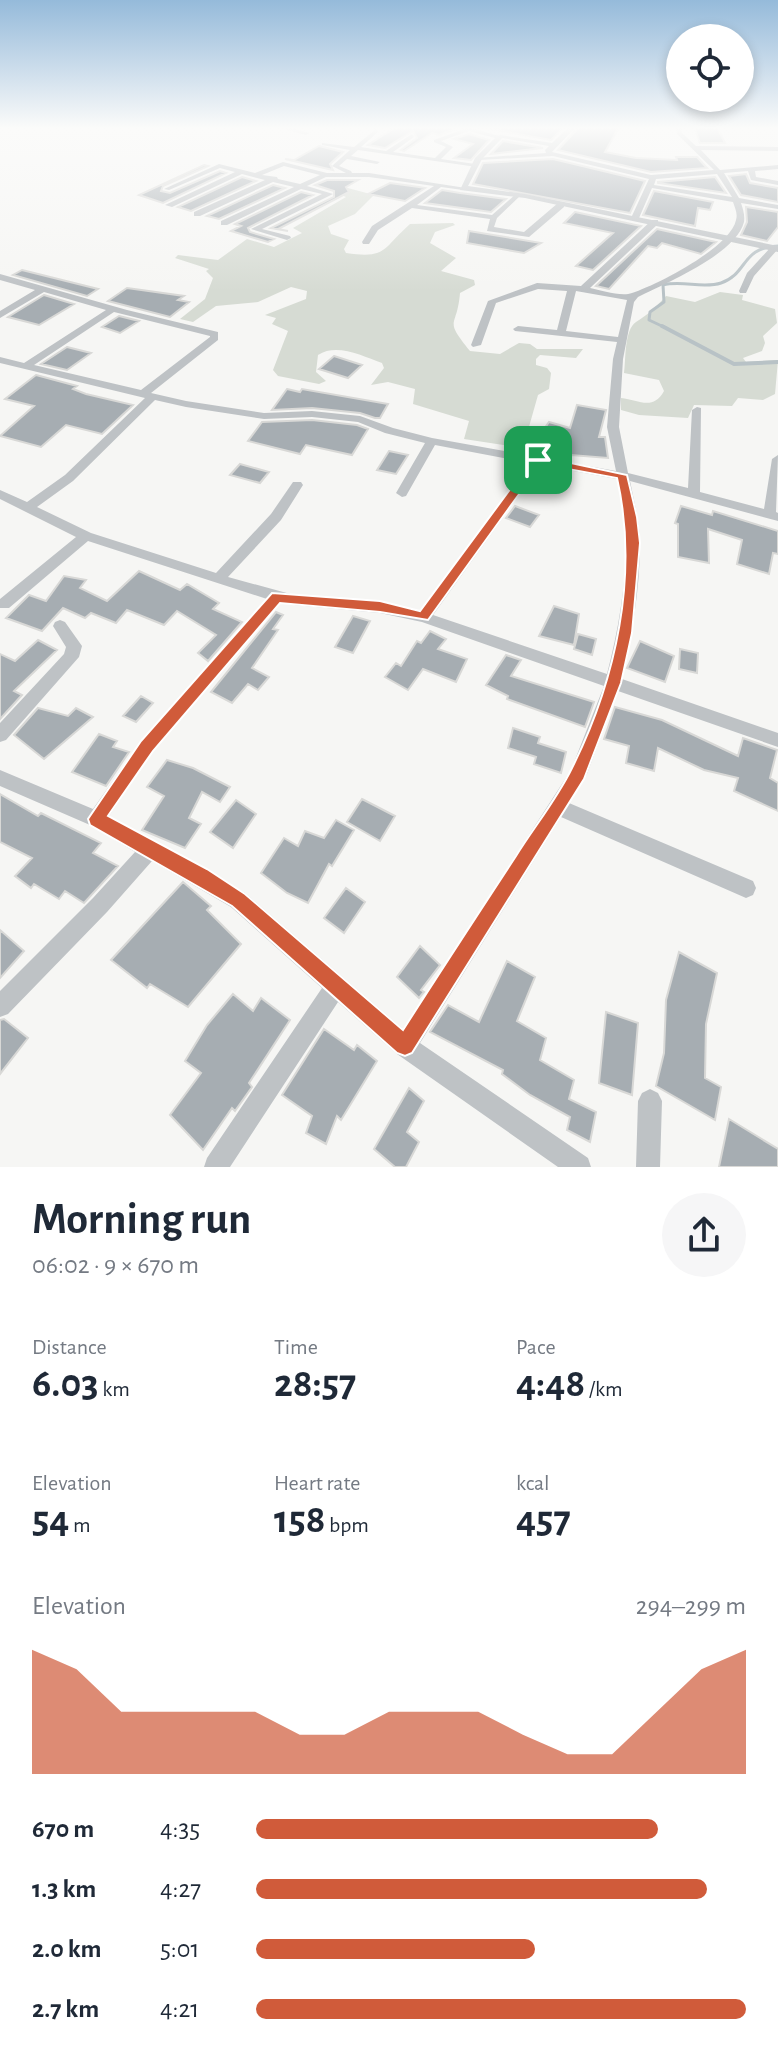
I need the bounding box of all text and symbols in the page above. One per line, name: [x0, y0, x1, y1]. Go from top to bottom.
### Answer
map controls: [666, 24, 754, 112]
button: locate: [666, 24, 754, 112]
pin: [504, 426, 572, 494]
icon: arrive: [516, 438, 560, 482]
button: share: [662, 1193, 746, 1277]
text: Morning run: [32, 1198, 251, 1242]
text: 06:02 · 9 × 670 m: [32, 1252, 199, 1278]
text: Distance: [32, 1336, 107, 1358]
text: Time: [274, 1336, 318, 1358]
text: Pace: [516, 1336, 556, 1358]
text: 6.03: [32, 1364, 99, 1404]
text: 28:57: [274, 1364, 356, 1404]
text: 4:48: [516, 1364, 585, 1404]
text: km: [99, 1378, 130, 1400]
text: /km: [585, 1378, 623, 1400]
text: Elevation: [32, 1472, 112, 1494]
text: Heart rate: [274, 1472, 360, 1494]
text: kcal: [516, 1472, 550, 1494]
text: 54: [32, 1500, 69, 1540]
text: 158: [274, 1500, 325, 1540]
text: 457: [516, 1500, 571, 1540]
text: m: [69, 1514, 91, 1536]
text: bpm: [325, 1514, 369, 1536]
text: Elevation: [32, 1593, 126, 1619]
text: 294–299 m: [636, 1593, 746, 1619]
text: 670 m: [32, 1816, 94, 1842]
text: 4:35: [160, 1816, 200, 1842]
text: 1.3 km: [32, 1876, 96, 1902]
text: 4:27: [160, 1876, 201, 1902]
text: 2.0 km: [32, 1936, 102, 1962]
text: 5:01: [160, 1936, 200, 1962]
text: 2.7 km: [32, 1996, 99, 2022]
text: 4:21: [160, 1996, 199, 2022]

